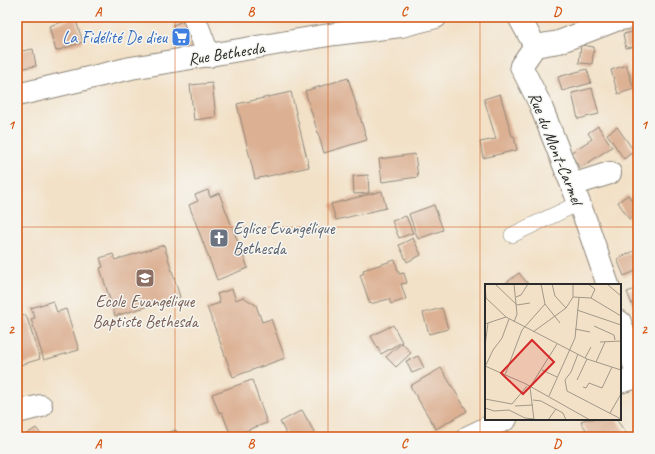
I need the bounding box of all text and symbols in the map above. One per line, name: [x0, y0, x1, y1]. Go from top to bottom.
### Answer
text: A: [95, 4, 103, 20]
text: B: [248, 4, 256, 20]
text: C: [401, 4, 409, 20]
text: D: [553, 4, 562, 20]
supermarket icon: La Fidélité De dieu: [170, 26, 192, 48]
place label: La Fidélité De dieu: [62, 27, 169, 48]
street label: Rue Bethesda: [186, 37, 267, 70]
street label: Rue du Mont-Carmel: [523, 89, 589, 210]
text: 1: [8, 117, 16, 133]
text: 1: [641, 117, 649, 133]
place label: Eglise Evangélique Bethesda: [233, 218, 336, 259]
church icon: Eglise Evangélique Bethesda: [208, 227, 230, 249]
school or university icon: Ecole Evangélique Baptiste Bethesda: [134, 267, 156, 289]
inset map: [485, 284, 621, 420]
place label: Ecole Evangélique Baptiste Bethesda: [92, 291, 200, 332]
text: 2: [8, 322, 15, 338]
text: 2: [641, 322, 648, 338]
text: A: [95, 436, 103, 452]
text: B: [248, 436, 256, 452]
text: C: [401, 436, 409, 452]
text: D: [553, 436, 562, 452]

